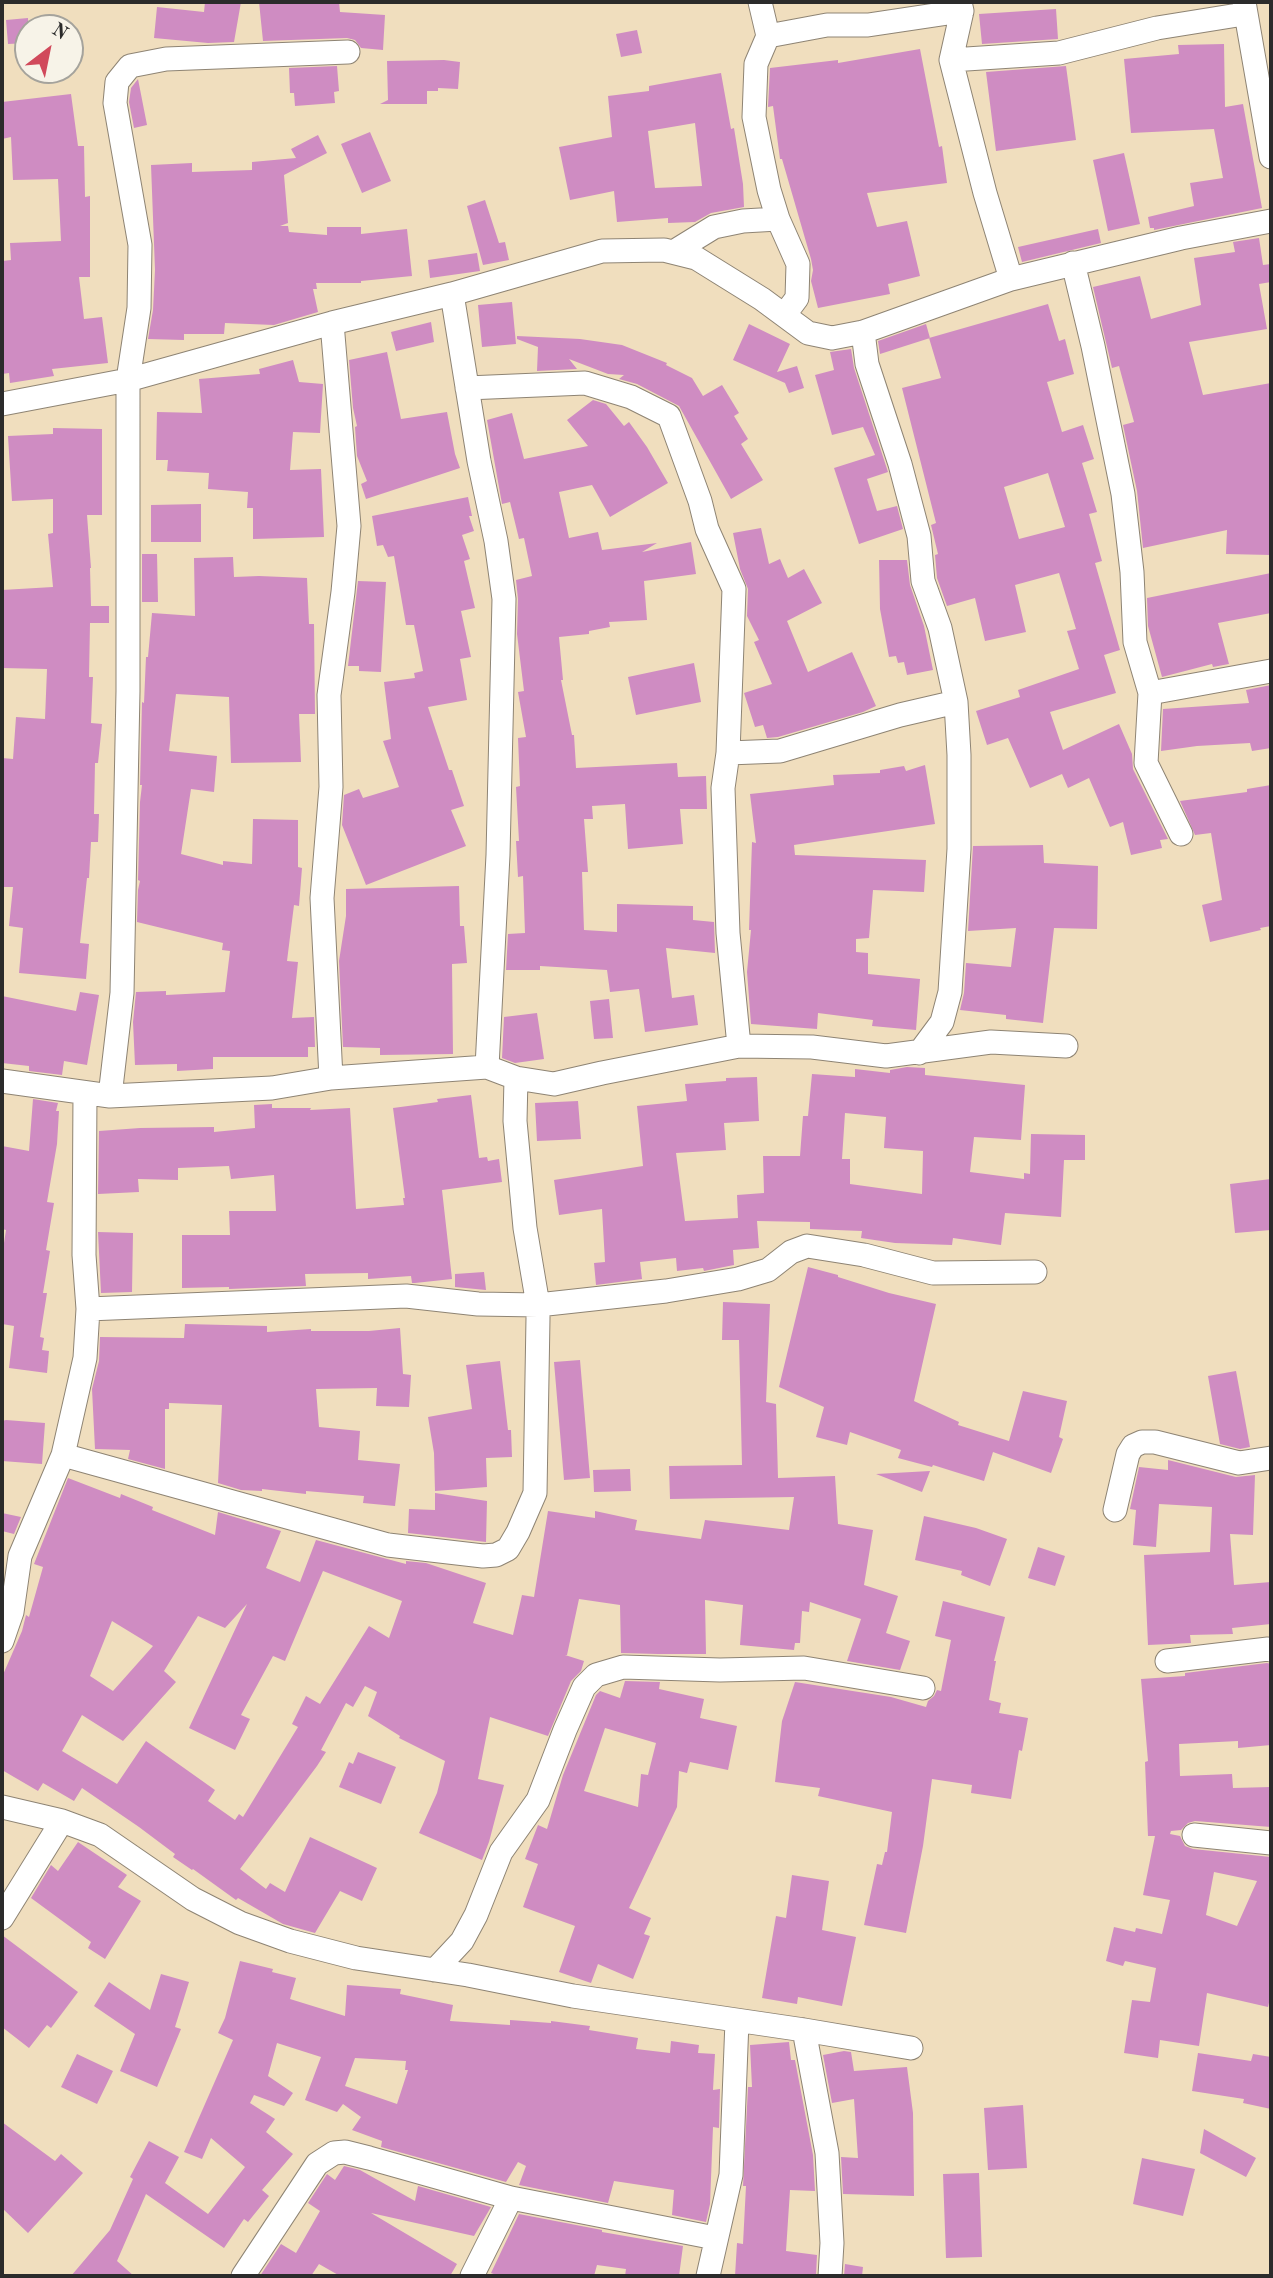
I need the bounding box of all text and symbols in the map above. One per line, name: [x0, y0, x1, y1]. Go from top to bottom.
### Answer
north arrow: [14, 14, 84, 84]
text: N: [48, 21, 71, 44]

